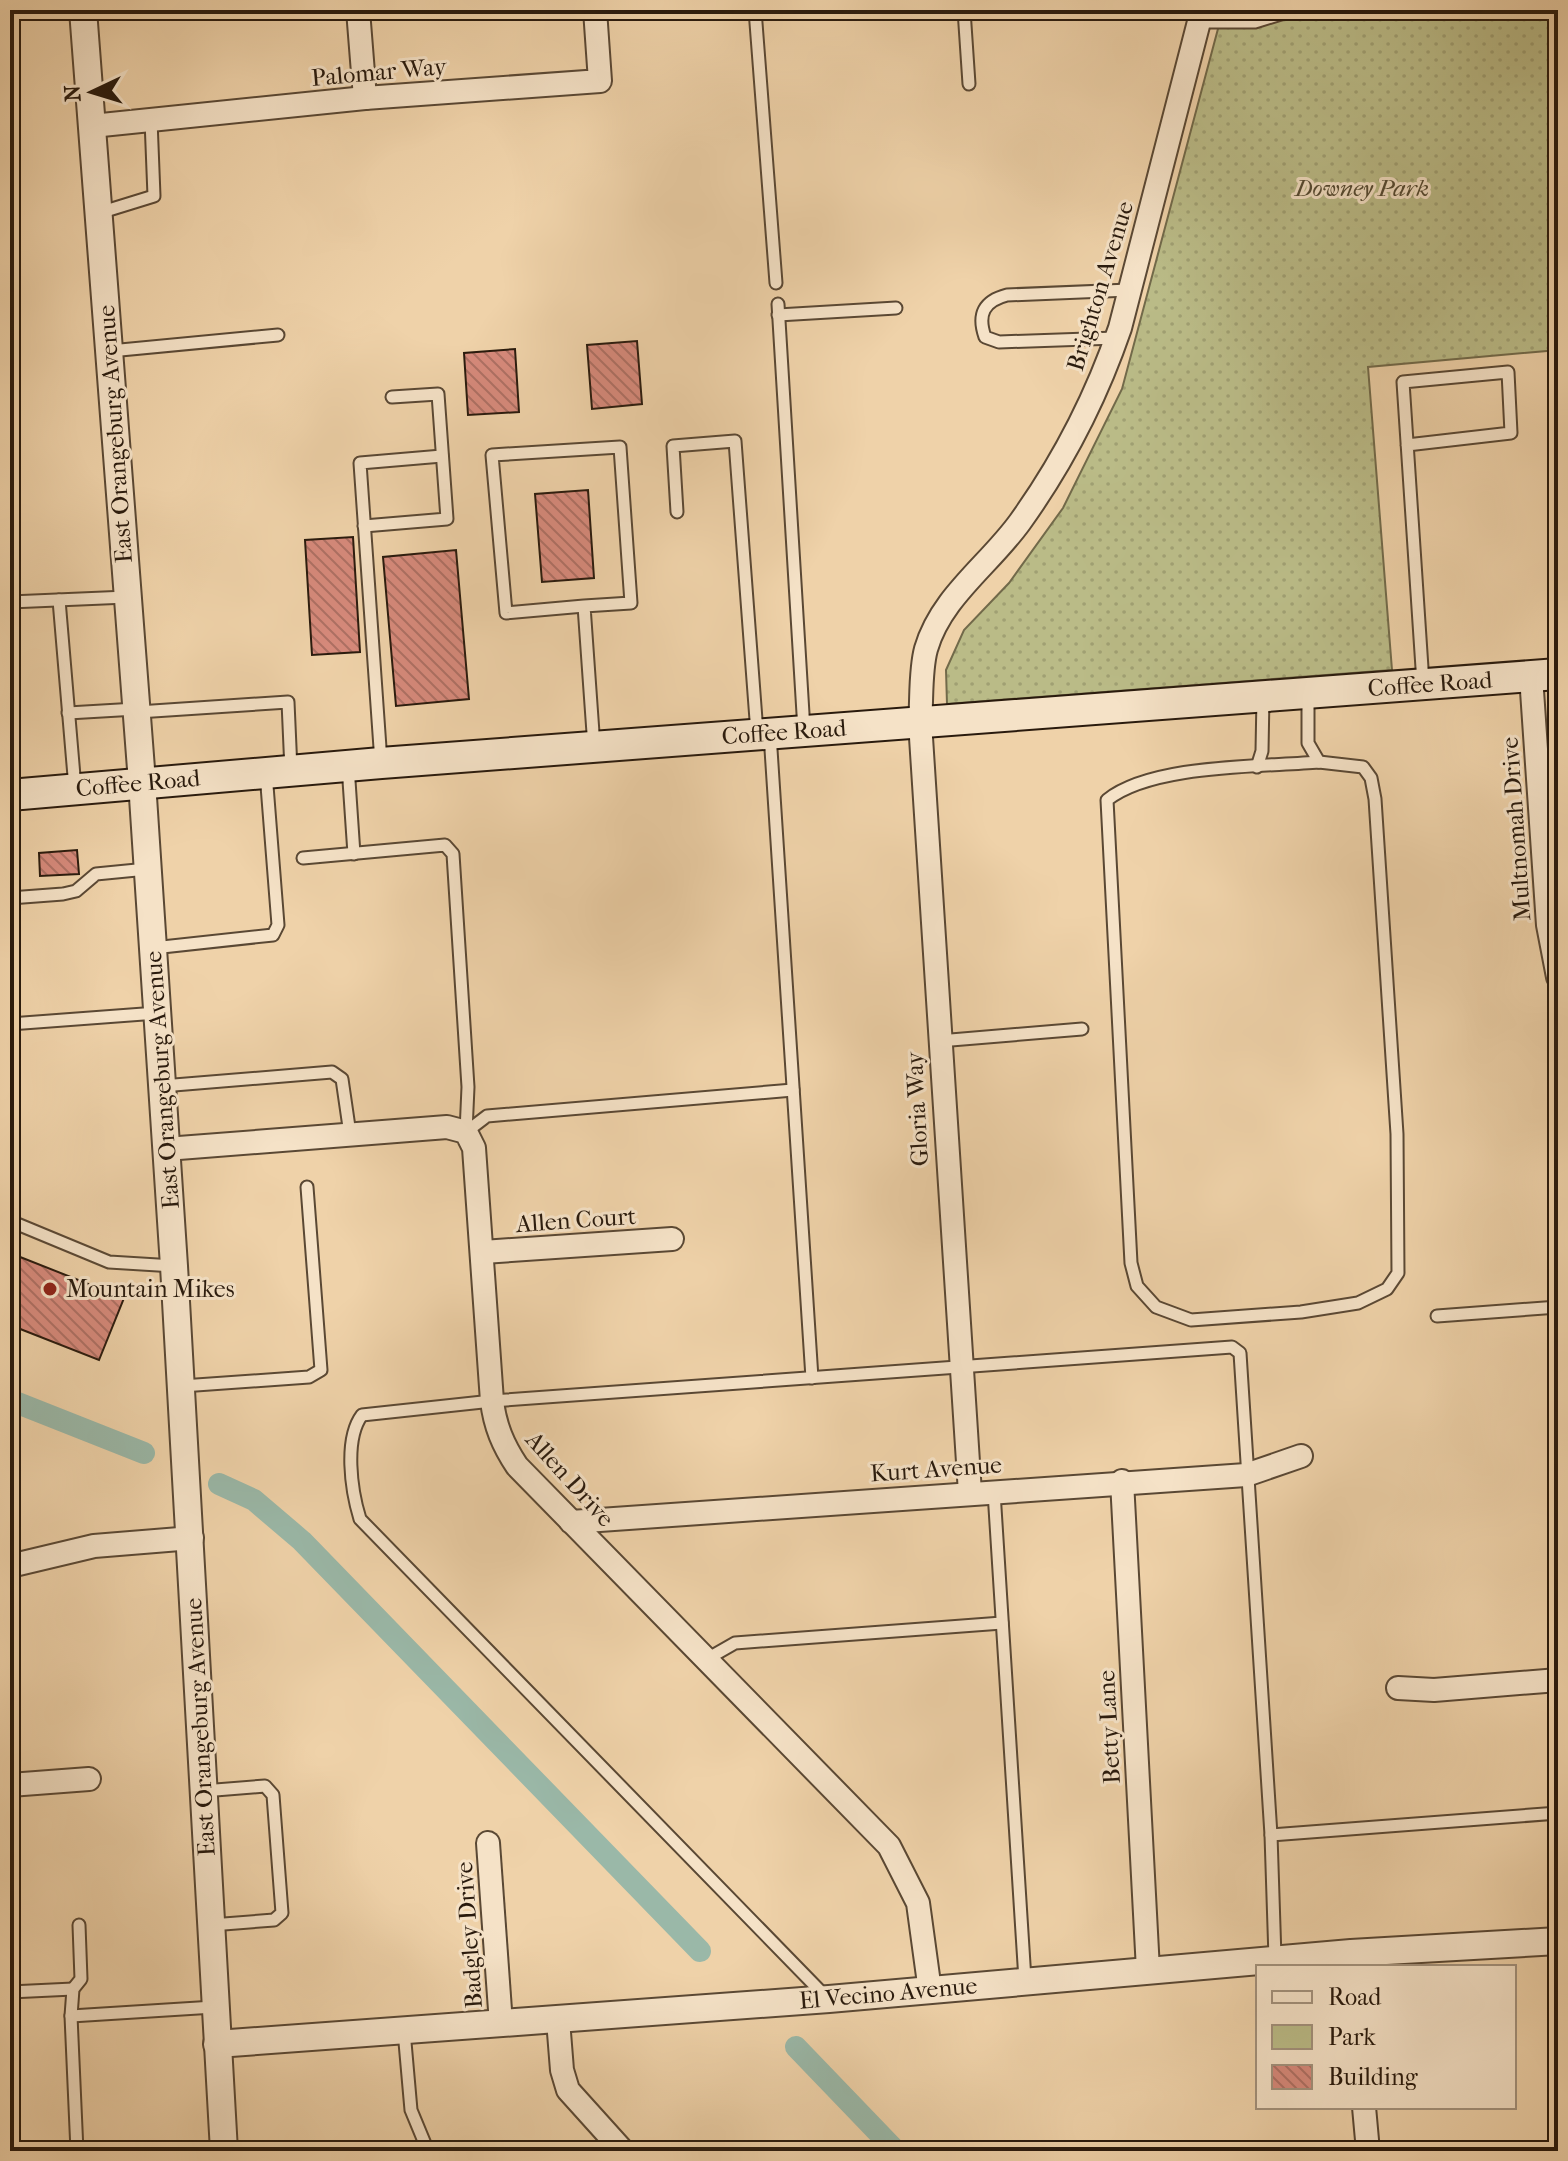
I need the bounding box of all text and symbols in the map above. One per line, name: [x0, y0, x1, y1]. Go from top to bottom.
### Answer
north arrow: [52, 52, 132, 132]
street label: Palomar Way: [310, 52, 449, 92]
text: N: [59, 84, 87, 103]
park label: Downey Park: [1293, 174, 1429, 202]
street label: Brighton Avenue: [1061, 198, 1139, 374]
street label: East Orangeburg Avenue: [92, 304, 138, 564]
street label: Coffee Road: [1367, 666, 1494, 702]
street label: Coffee Road: [721, 714, 848, 750]
street label: Multnomah Drive: [1496, 736, 1536, 922]
street label: Coffee Road: [75, 764, 202, 802]
street label: East Orangeburg Avenue: [139, 950, 185, 1210]
street label: Gloria Way: [900, 1050, 934, 1167]
street label: Allen Court: [514, 1202, 637, 1238]
place label: Mountain Mikes: [66, 1275, 235, 1303]
marker: Mountain Mikes: [41, 1280, 59, 1298]
street label: Allen Drive: [519, 1425, 620, 1532]
street label: Kurt Avenue: [869, 1450, 1003, 1488]
street label: East Orangeburg Avenue: [179, 1597, 221, 1857]
street label: Betty Lane: [1092, 1669, 1126, 1785]
street label: Badgley Drive: [450, 1861, 488, 2009]
legend: [1256, 1965, 1516, 2109]
street label: El Vecino Avenue: [798, 1971, 978, 2015]
text: Road: [1328, 1983, 1382, 2011]
text: Park: [1328, 2023, 1376, 2051]
text: Building: [1328, 2063, 1419, 2091]

